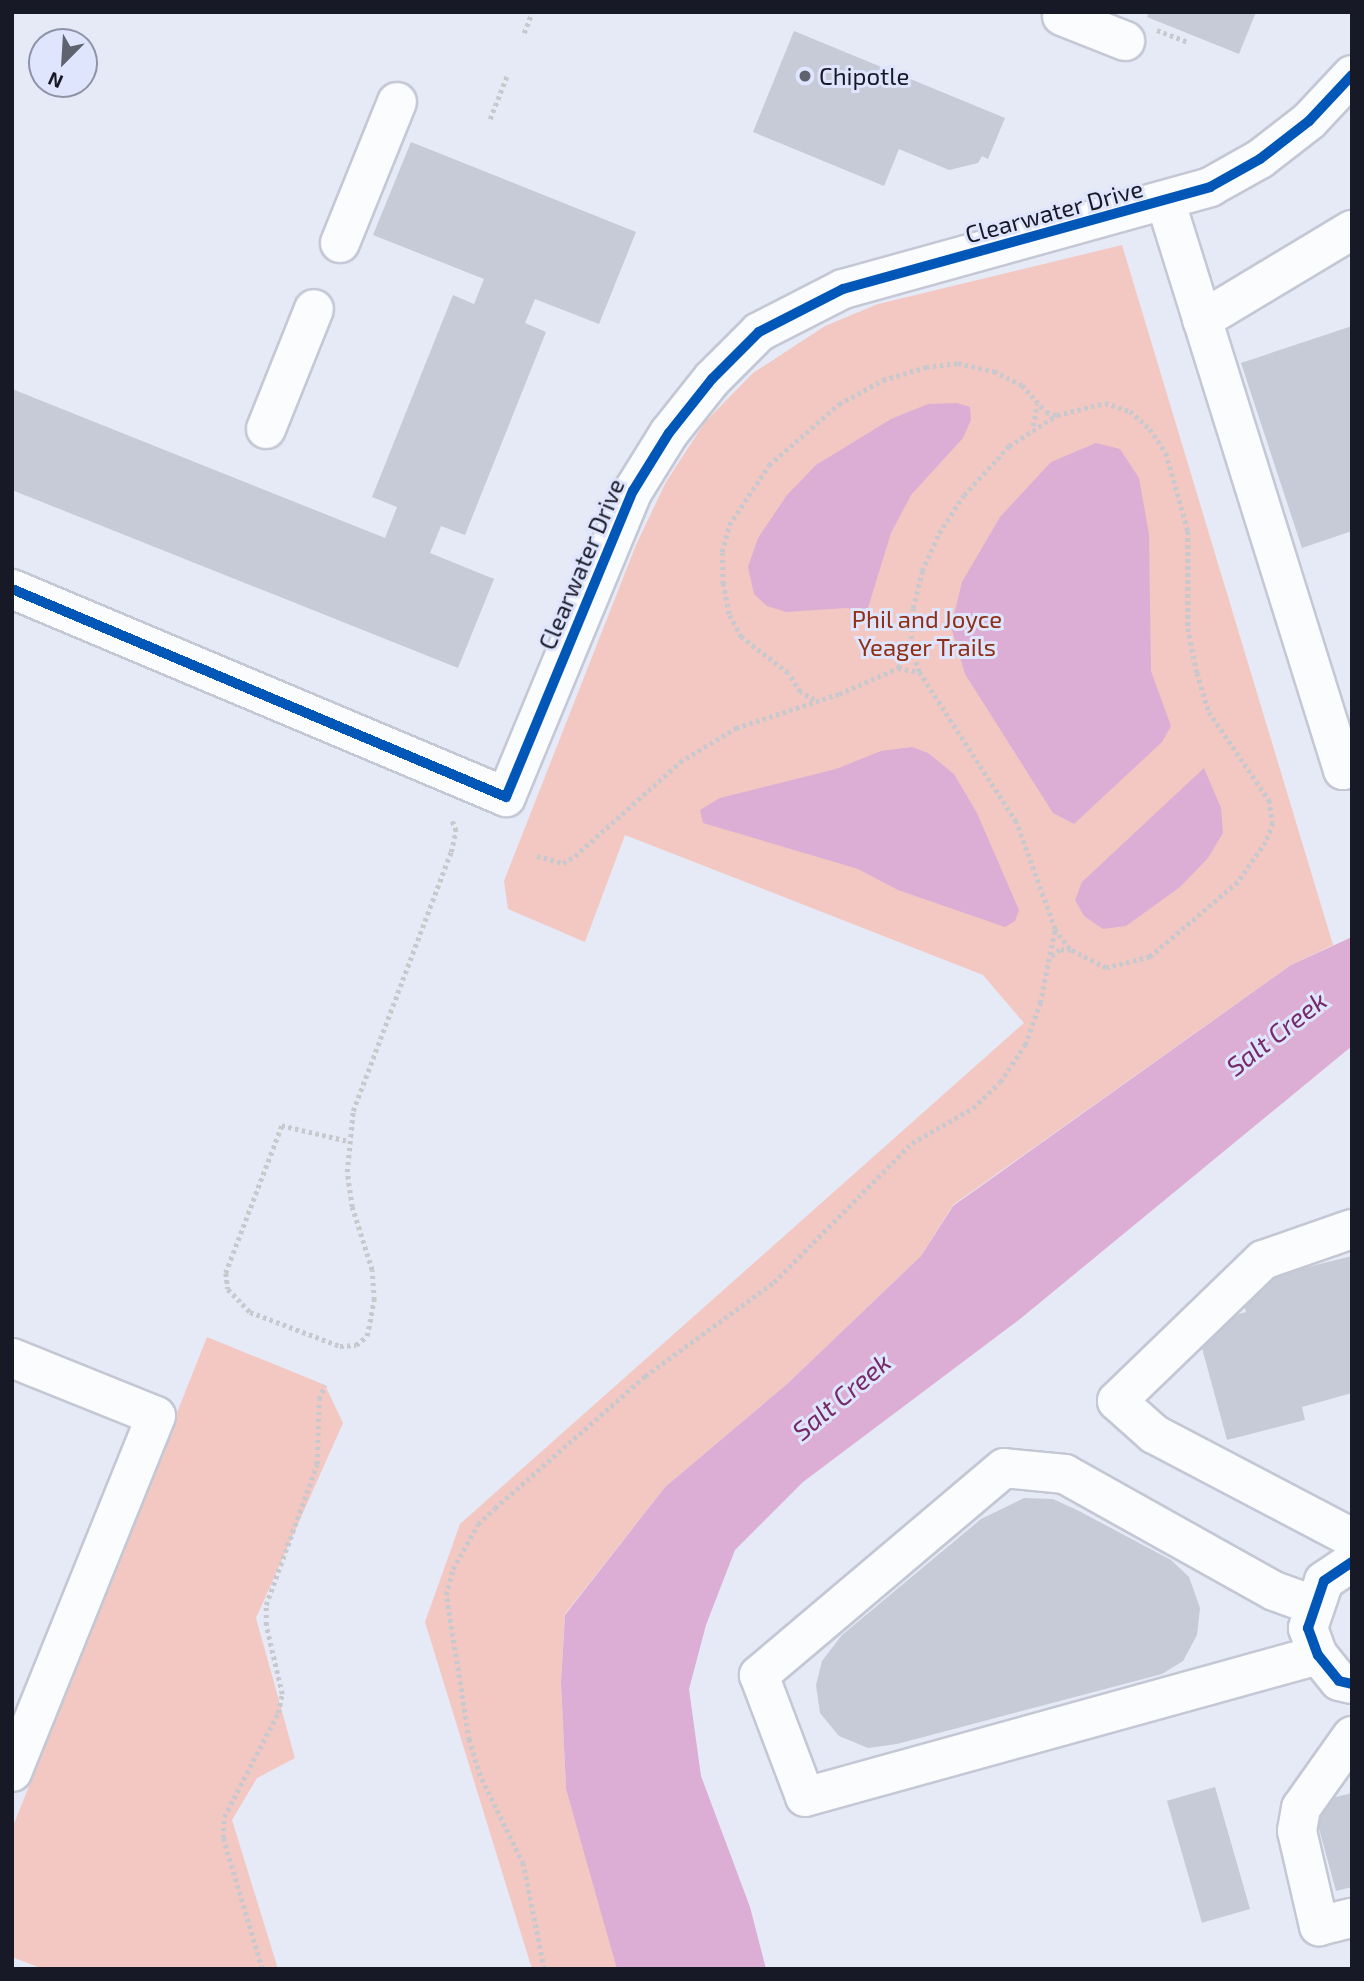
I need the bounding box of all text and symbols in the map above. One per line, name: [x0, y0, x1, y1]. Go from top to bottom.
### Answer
north arrow: [28, 28, 98, 98]
place label: Chipotle: [819, 62, 909, 90]
text: N: [44, 68, 66, 94]
marker: Chipotle: [797, 68, 813, 84]
street label: Clearwater Drive: [962, 173, 1146, 249]
street label: Clearwater Drive: [532, 474, 630, 654]
park label: Phil and Joyce Yeager Trails: [851, 605, 1003, 661]
water label: Salt Creek: [1220, 984, 1332, 1082]
water label: Salt Creek: [785, 1346, 897, 1446]

